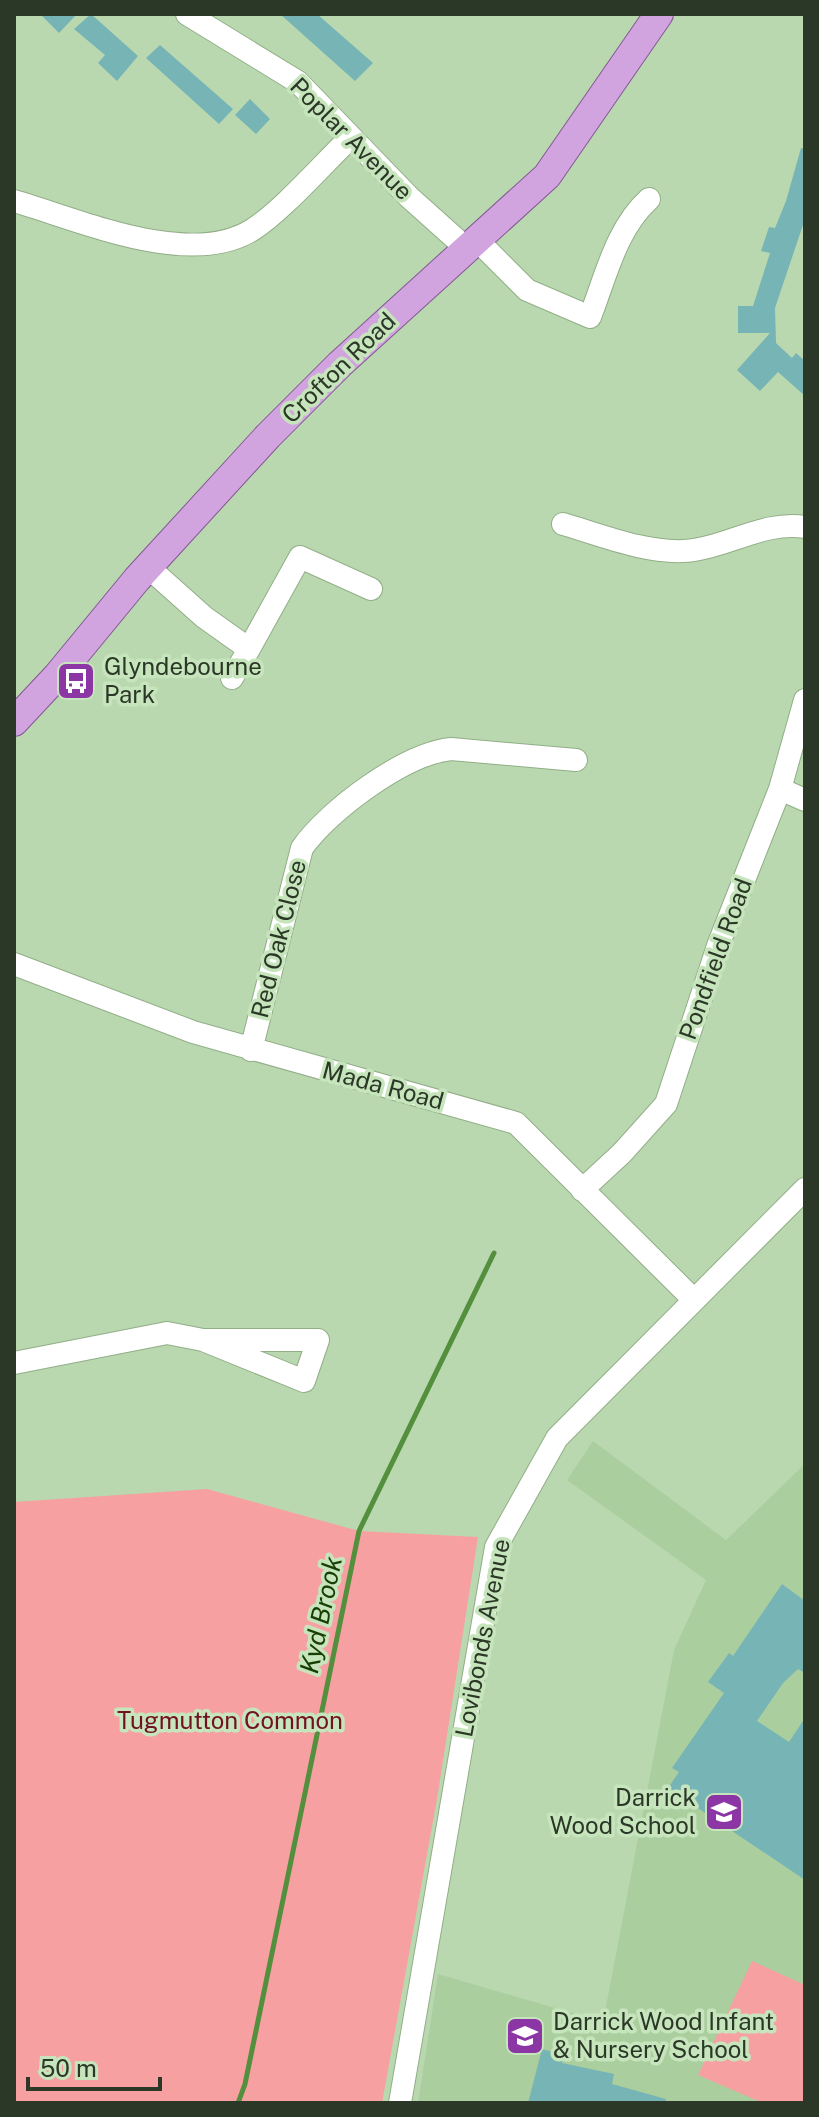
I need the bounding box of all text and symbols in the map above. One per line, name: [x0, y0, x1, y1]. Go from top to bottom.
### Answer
street label: Poplar Avenue: [285, 71, 419, 205]
street label: Crofton Road: [276, 306, 401, 428]
place label: Glyndebourne Park: [104, 652, 262, 708]
bus stop icon: Glyndebourne Park: [55, 660, 97, 702]
street label: Red Oak Close: [245, 857, 311, 1021]
street label: Pondfield Road: [673, 874, 757, 1043]
street label: Mada Road: [319, 1055, 447, 1115]
street label: Lovibonds Avenue: [449, 1536, 515, 1739]
water label: Kyd Brook: [293, 1553, 348, 1676]
park label: Tugmutton Common: [117, 1706, 343, 1734]
place label: Darrick Wood School: [550, 1783, 696, 1839]
school or university icon: Darrick Wood School: [703, 1791, 745, 1833]
place label: Darrick Wood Infant & Nursery School: [553, 2007, 774, 2063]
school or university icon: Darrick Wood Infant & Nursery School: [504, 2015, 546, 2057]
scale bar: [28, 2041, 160, 2091]
text: 50 m: [40, 2054, 97, 2082]

